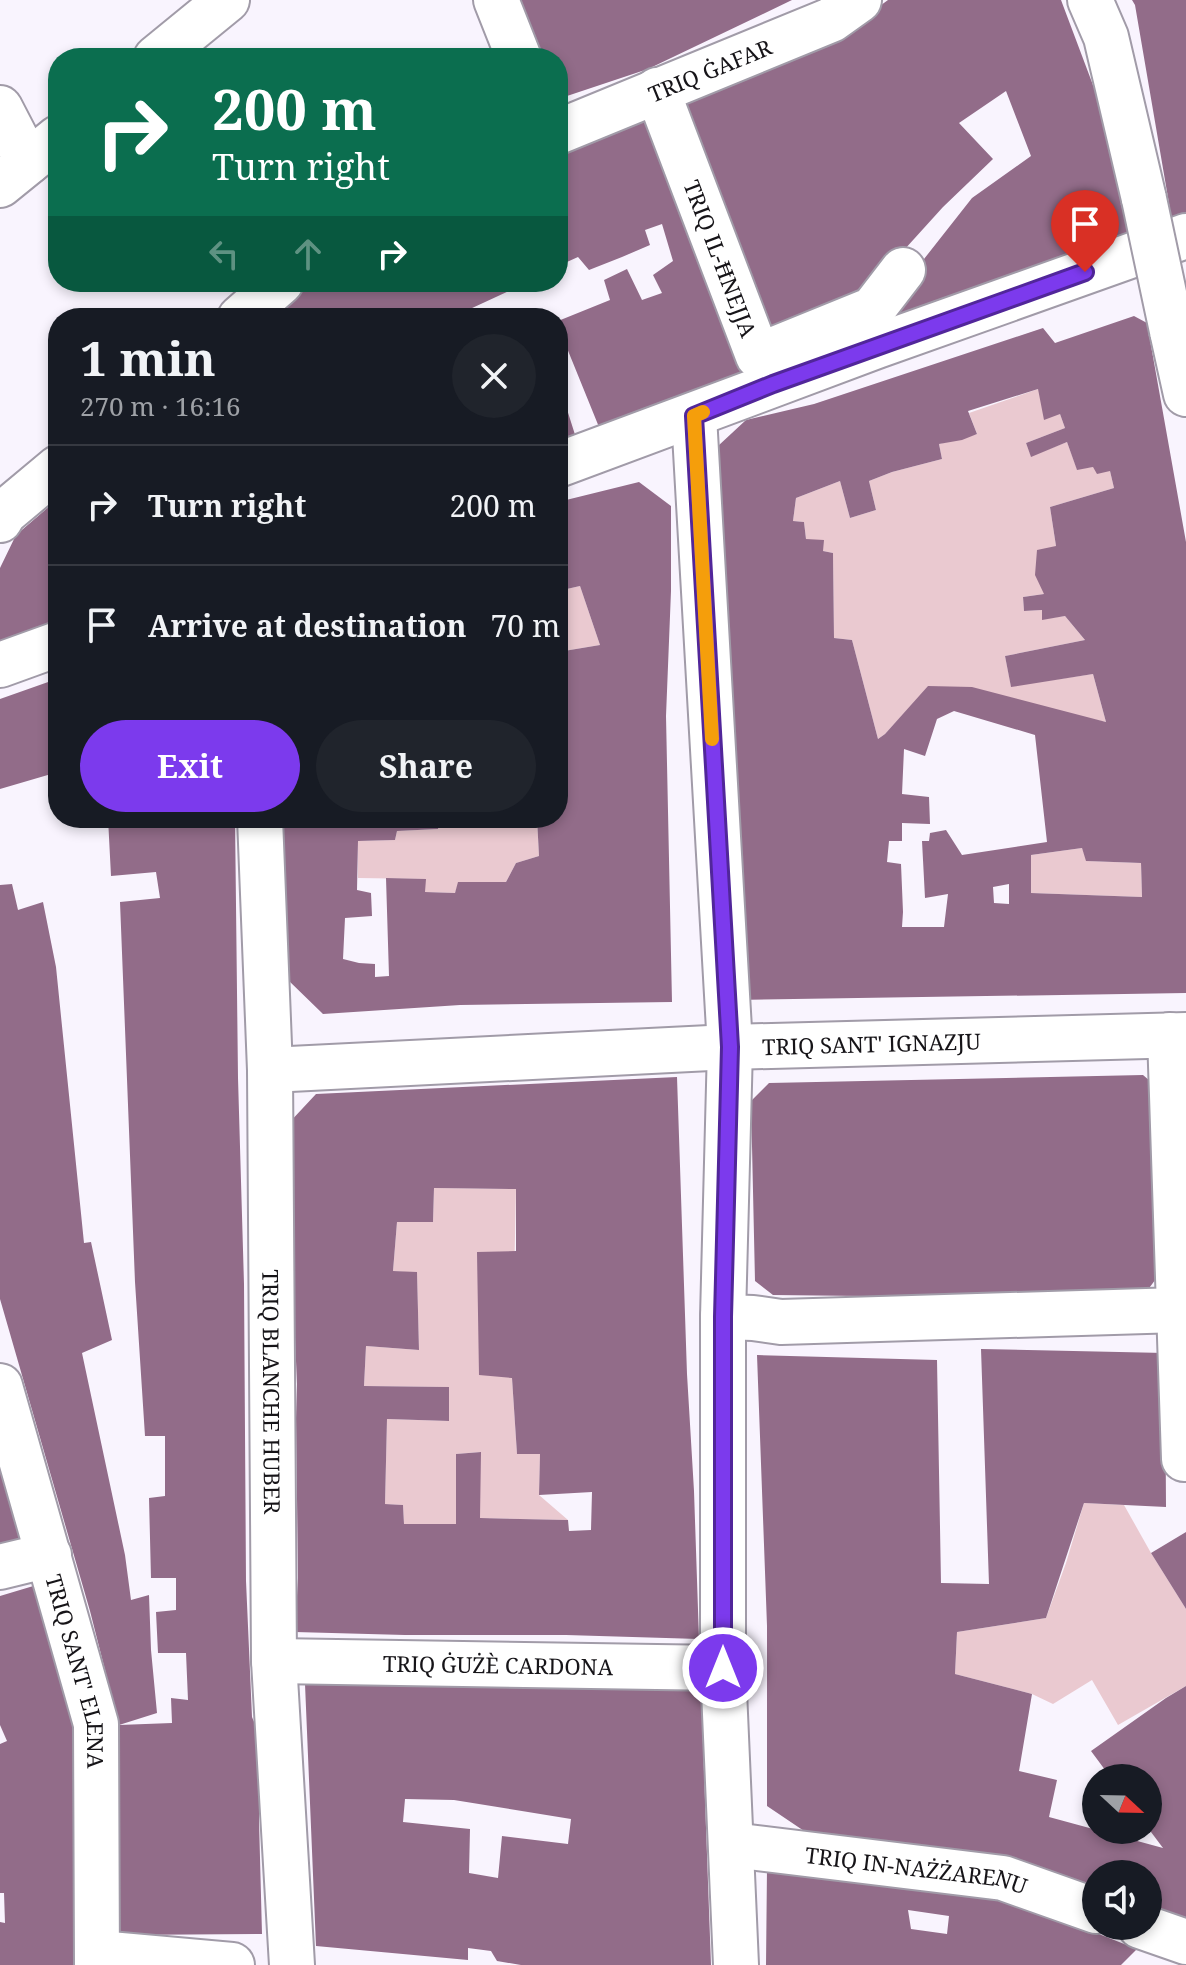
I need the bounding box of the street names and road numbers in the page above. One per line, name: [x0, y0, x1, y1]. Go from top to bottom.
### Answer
street label: TRIQ ĠAFAR: [644, 31, 776, 108]
street label: TRIQ IL-ĦNEJJA: [677, 175, 765, 342]
street label: TRIQ SANT' IGNAZJU: [762, 1025, 981, 1061]
street label: TRIQ BLANCHE HUBER: [256, 1269, 288, 1515]
street label: TRIQ SANT' ELENA: [39, 1571, 111, 1769]
street label: TRIQ ĠUŻÈ CARDONA: [383, 1648, 614, 1681]
street label: TRIQ IN-NAŻŻARENU: [803, 1839, 1032, 1901]

